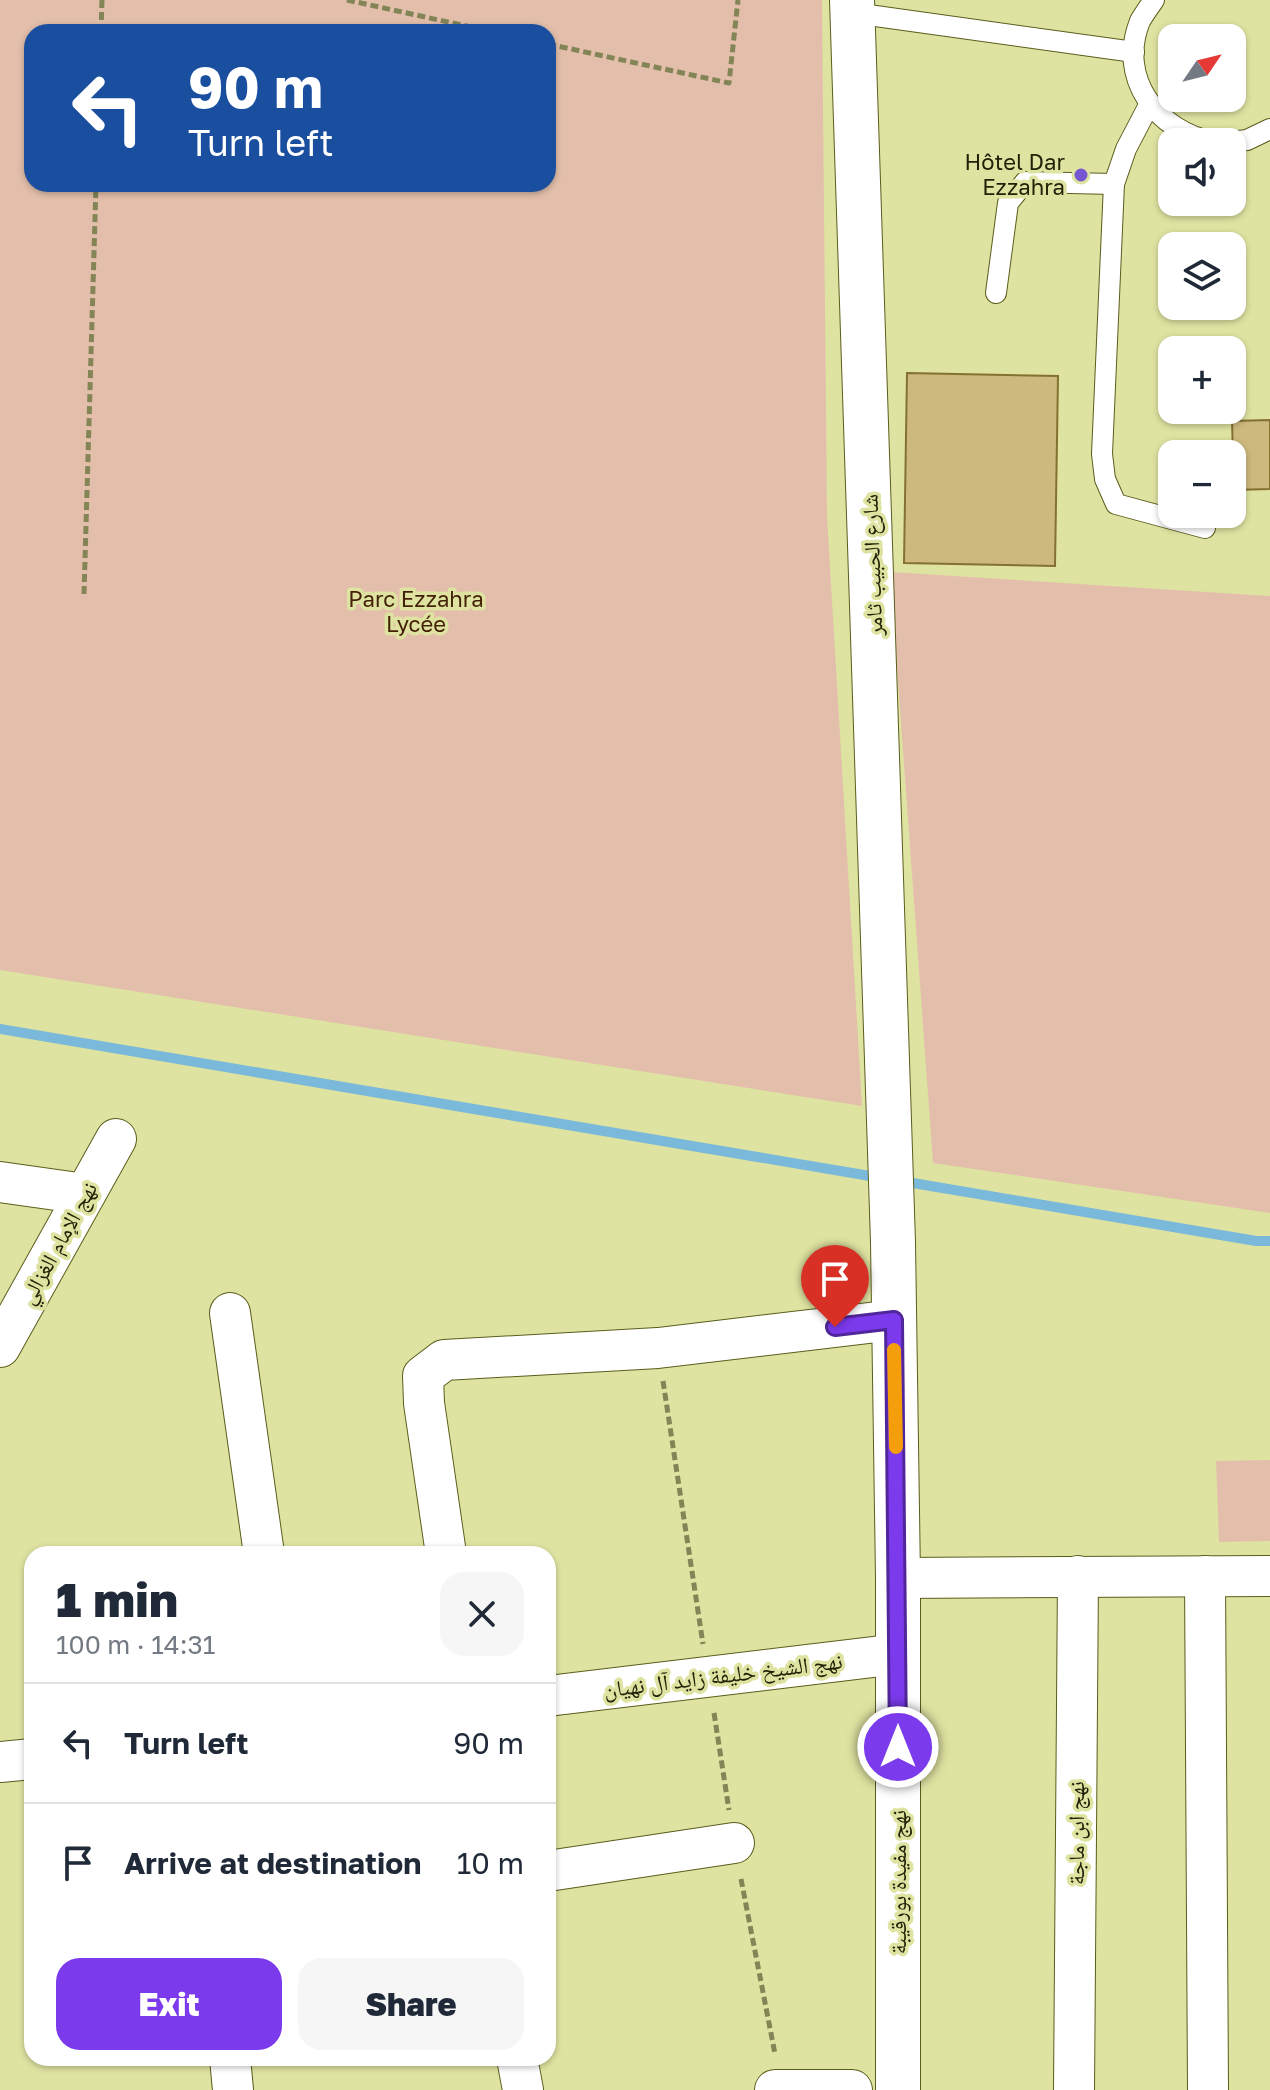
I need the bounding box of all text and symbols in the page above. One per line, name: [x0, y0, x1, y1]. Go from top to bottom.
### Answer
north arrow: [1158, 24, 1246, 112]
map controls: [1158, 24, 1246, 528]
text: 90 m: [188, 53, 323, 120]
icon: left: [56, 56, 160, 160]
text: Turn left: [188, 121, 334, 164]
button: sound: [1158, 128, 1246, 216]
place label: Hôtel Dar Ezzahra: [965, 148, 1065, 200]
marker: Hôtel Dar Ezzahra: [1072, 166, 1090, 184]
button: layers: [1158, 232, 1246, 320]
button: +: [1158, 336, 1246, 424]
button: −: [1158, 440, 1246, 528]
street label: شارع الحبيب ثامر: [856, 494, 888, 637]
park label: Parc Ezzahra Lycée: [348, 585, 484, 637]
street label: نهج الإمام الغزالي: [13, 1177, 106, 1311]
pin: [801, 1245, 869, 1327]
icon: arrive: [813, 1257, 857, 1301]
text: 1 min: [56, 1570, 178, 1628]
button: close: [440, 1572, 524, 1656]
text: 100 m · 14:31: [56, 1629, 215, 1660]
street label: نهج الشيخ خليفة زايد آل نهيان: [602, 1646, 844, 1704]
position arrow: [856, 1705, 940, 1789]
icon: left: [56, 1721, 100, 1765]
text: Turn left: [124, 1725, 249, 1761]
text: 90 m: [453, 1725, 524, 1761]
street label: نهج ابن ماجة: [1062, 1781, 1090, 1885]
street label: نهج مفيدة بورقيبة: [884, 1810, 912, 1954]
icon: arrive: [56, 1841, 100, 1885]
text: Arrive at destination: [124, 1845, 421, 1881]
text: 10 m: [457, 1845, 524, 1881]
button: Exit: [56, 1958, 282, 2050]
button: Share: [298, 1958, 524, 2050]

